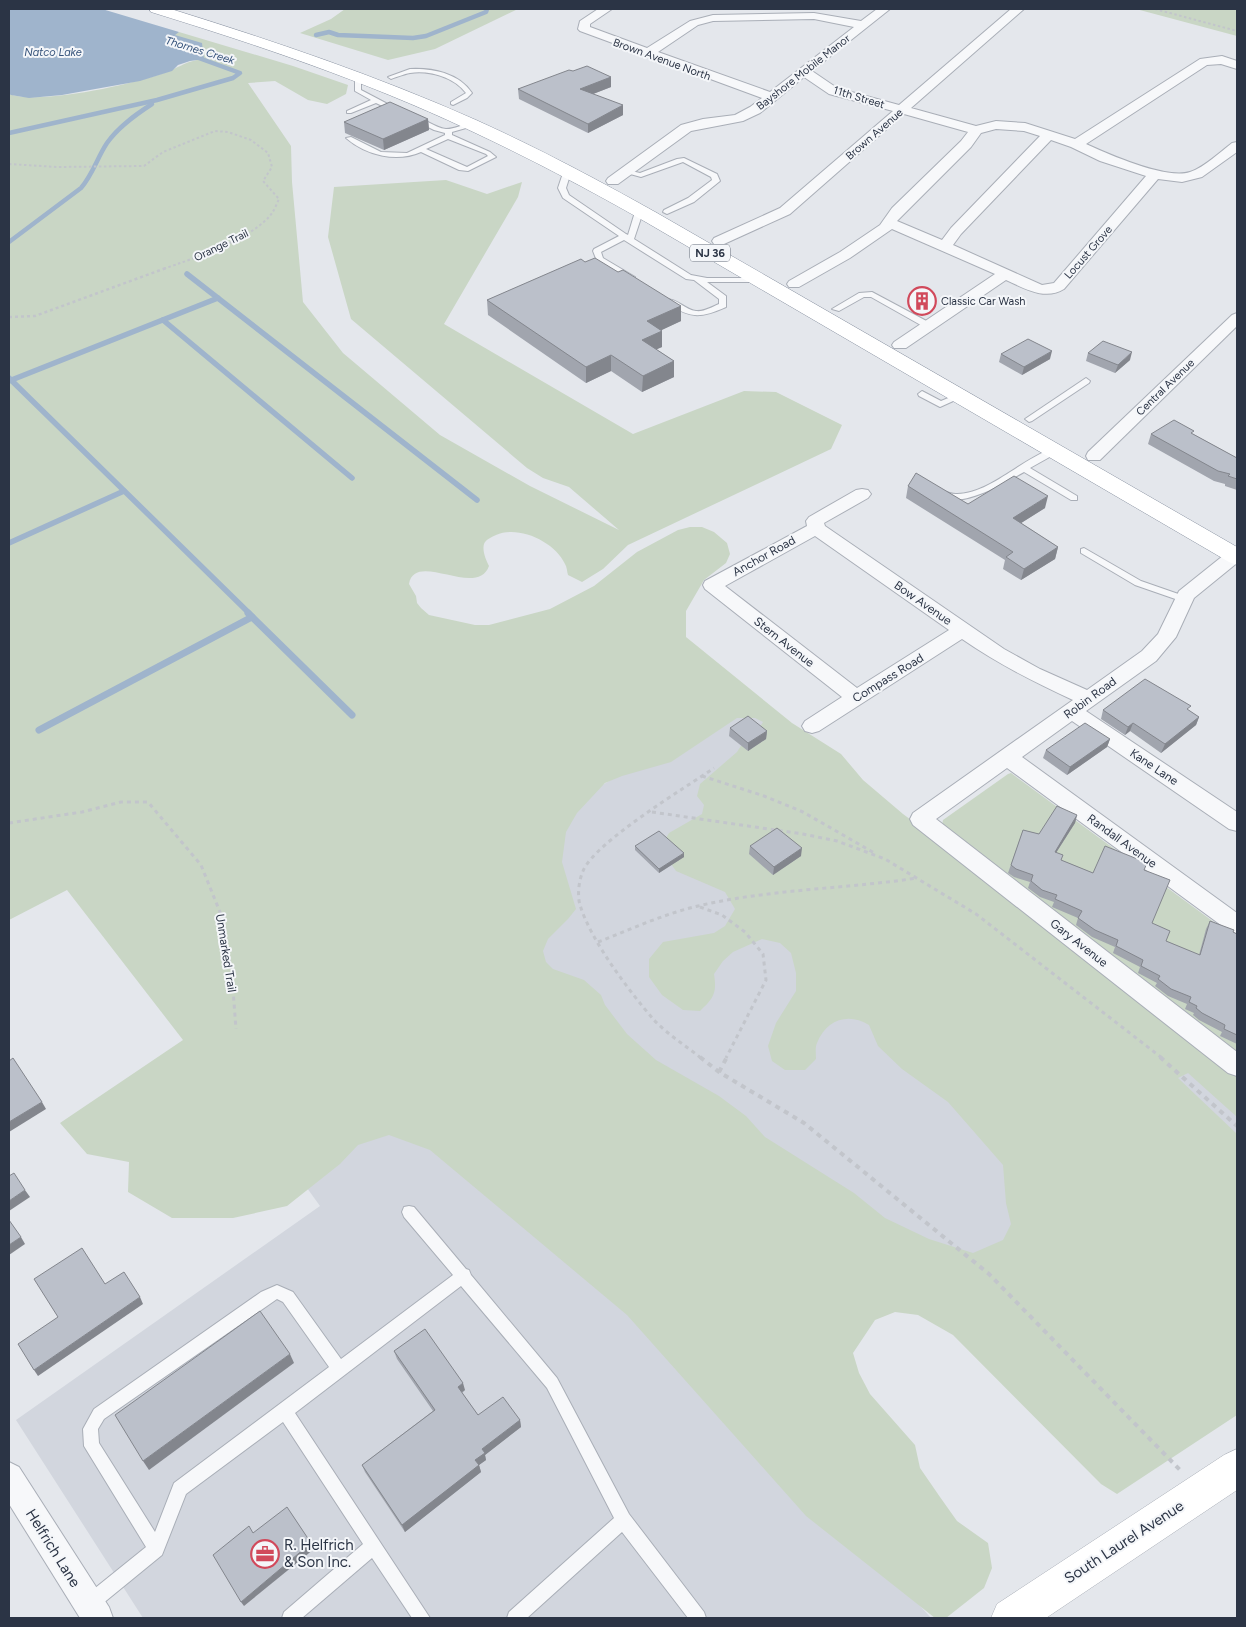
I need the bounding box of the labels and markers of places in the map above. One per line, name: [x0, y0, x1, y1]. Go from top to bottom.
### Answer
building icon: Classic Car Wash: [907, 286, 937, 316]
place label: Classic Car Wash: [941, 295, 1025, 308]
place label: R. Helfrich & Son Inc.: [284, 1536, 354, 1571]
office icon: R. Helfrich & Son Inc.: [250, 1539, 280, 1569]

